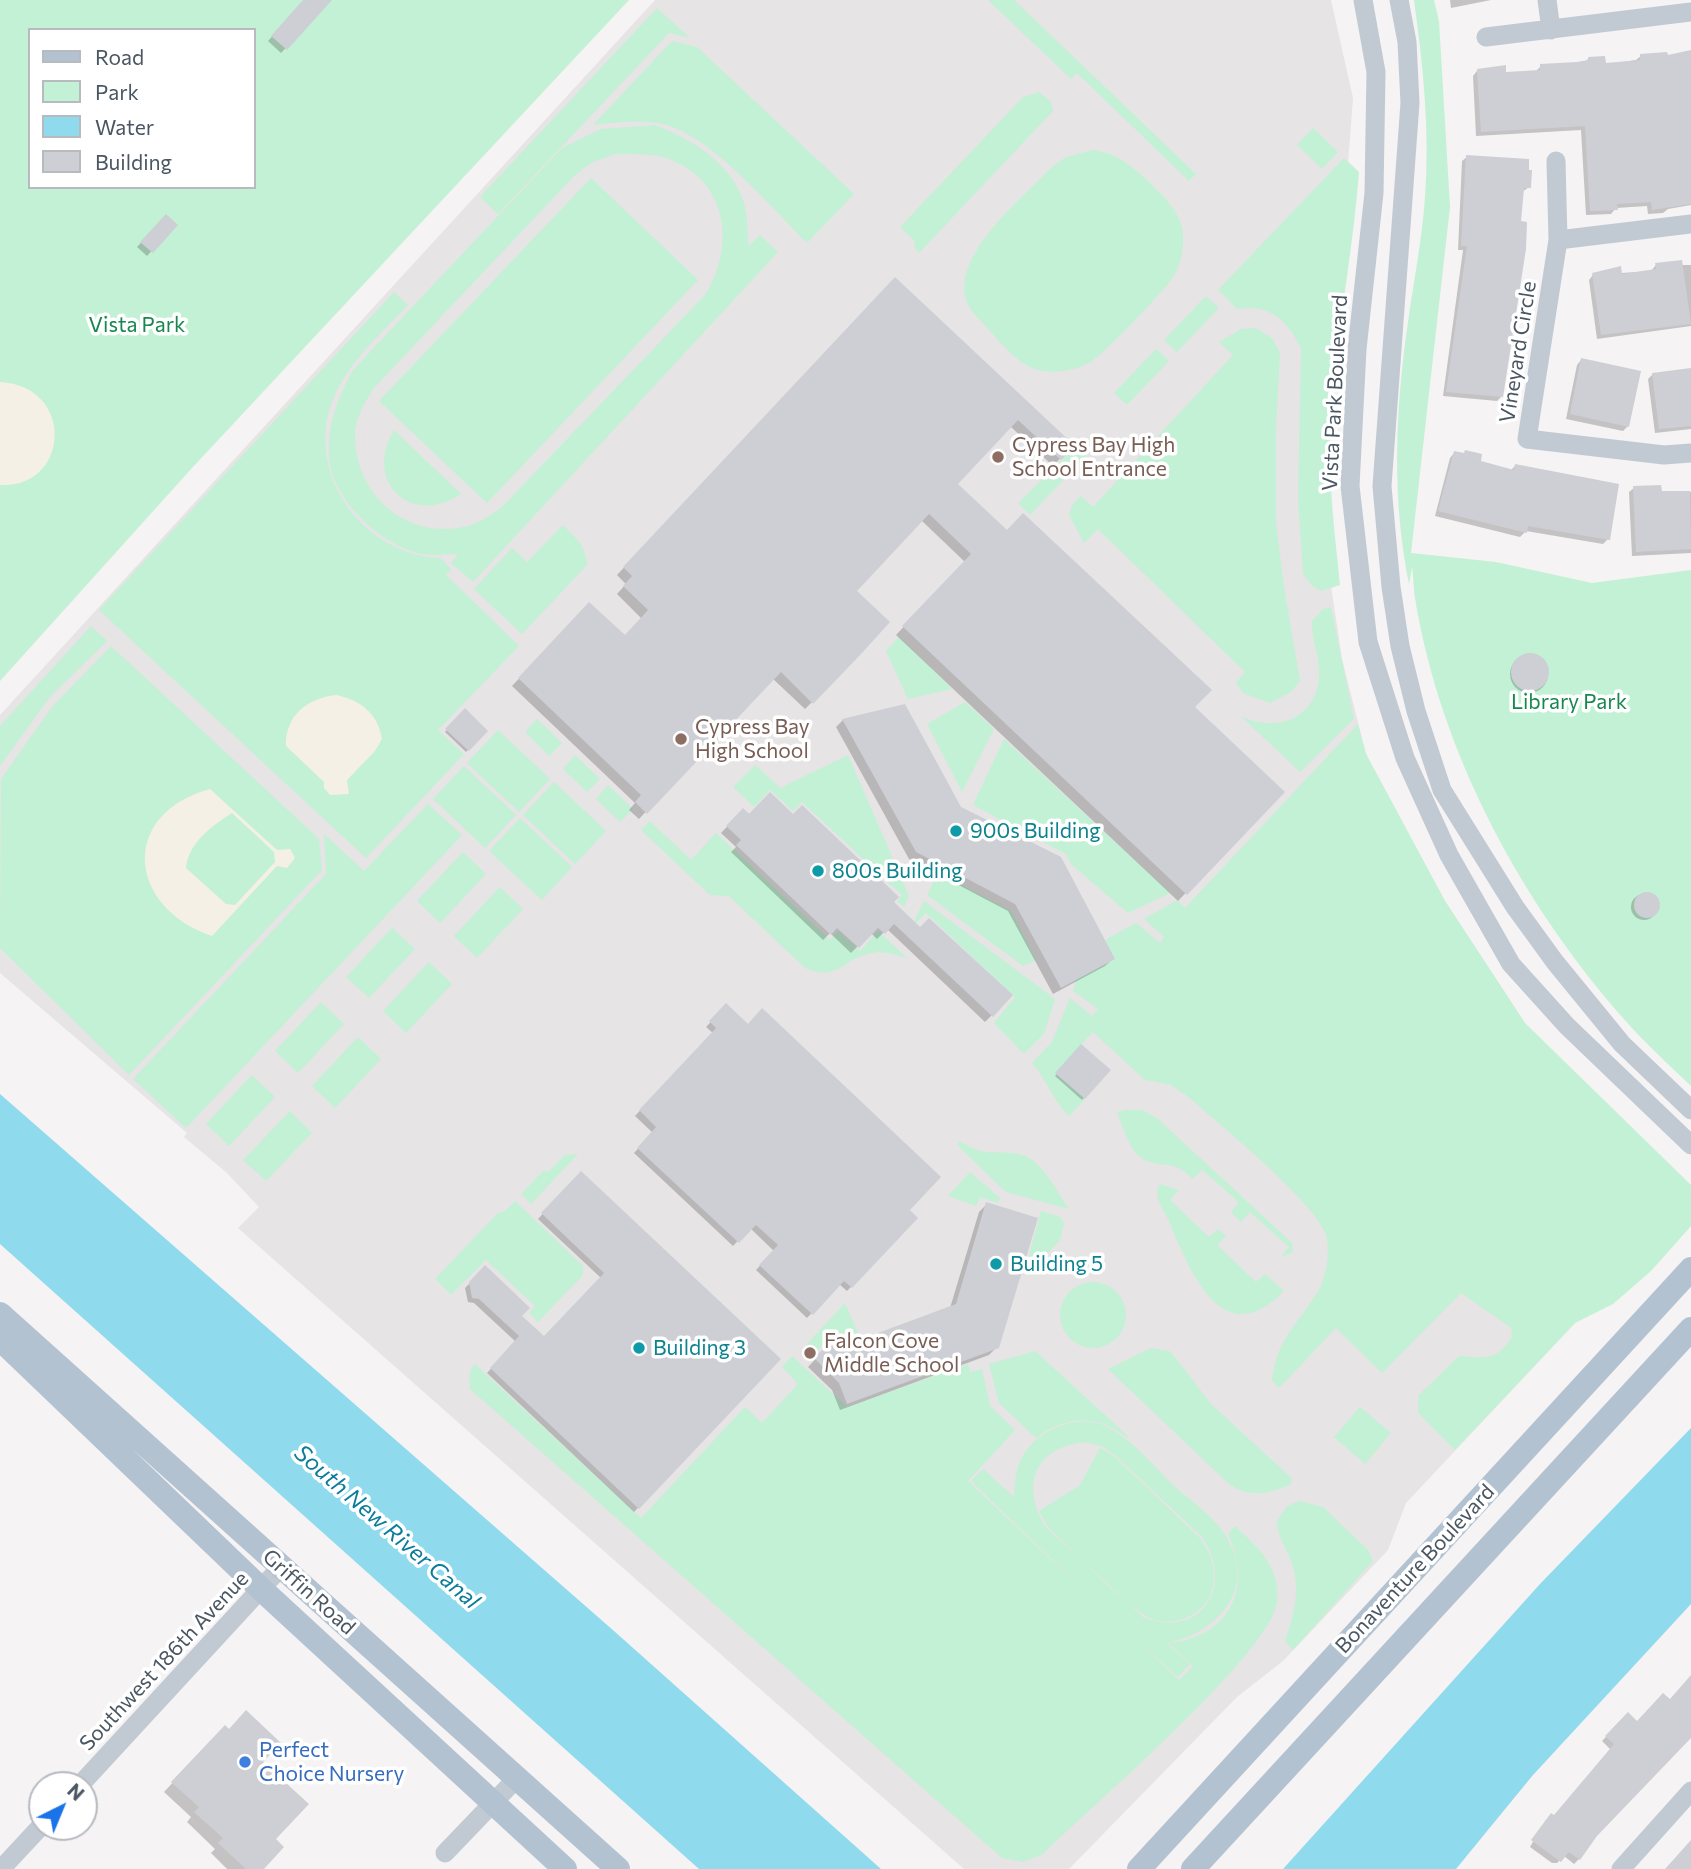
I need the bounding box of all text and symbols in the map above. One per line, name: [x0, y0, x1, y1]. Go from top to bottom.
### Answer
legend: [28, 28, 256, 189]
text: Road: [95, 44, 144, 69]
text: Park: [95, 79, 139, 104]
text: Water: [95, 114, 154, 139]
text: Building: [95, 149, 172, 174]
street label: Vineyard Circle: [1494, 279, 1542, 425]
street label: Vista Park Boulevard: [1317, 294, 1353, 492]
park label: Vista Park: [89, 312, 185, 338]
place label: Cypress Bay High School Entrance: [1012, 432, 1175, 482]
marker: Cypress Bay High School Entrance: [990, 449, 1006, 465]
park label: Library Park: [1511, 689, 1627, 715]
place label: Cypress Bay High School: [695, 714, 810, 764]
marker: Cypress Bay High School: [673, 731, 689, 747]
place label: 900s Building: [970, 818, 1101, 844]
marker: 900s Building: [948, 823, 964, 839]
place label: 800s Building: [832, 858, 963, 884]
marker: 800s Building: [810, 863, 826, 879]
place label: Building 5: [1010, 1251, 1103, 1277]
marker: Building 5: [988, 1256, 1004, 1272]
place label: Falcon Cove Middle School: [824, 1328, 959, 1378]
place label: Building 3: [653, 1335, 746, 1361]
marker: Building 3: [631, 1340, 647, 1356]
marker: Falcon Cove Middle School: [802, 1345, 818, 1361]
water label: South New River Canal: [289, 1439, 485, 1615]
street label: Bonaventure Boulevard: [1330, 1479, 1500, 1659]
street label: Griffin Road: [258, 1544, 360, 1640]
street label: Southwest 186th Avenue: [74, 1566, 254, 1756]
place label: Perfect Choice Nursery: [259, 1737, 404, 1787]
marker: Perfect Choice Nursery: [237, 1754, 253, 1770]
north arrow: [28, 1771, 98, 1841]
text: N: [63, 1778, 89, 1805]

